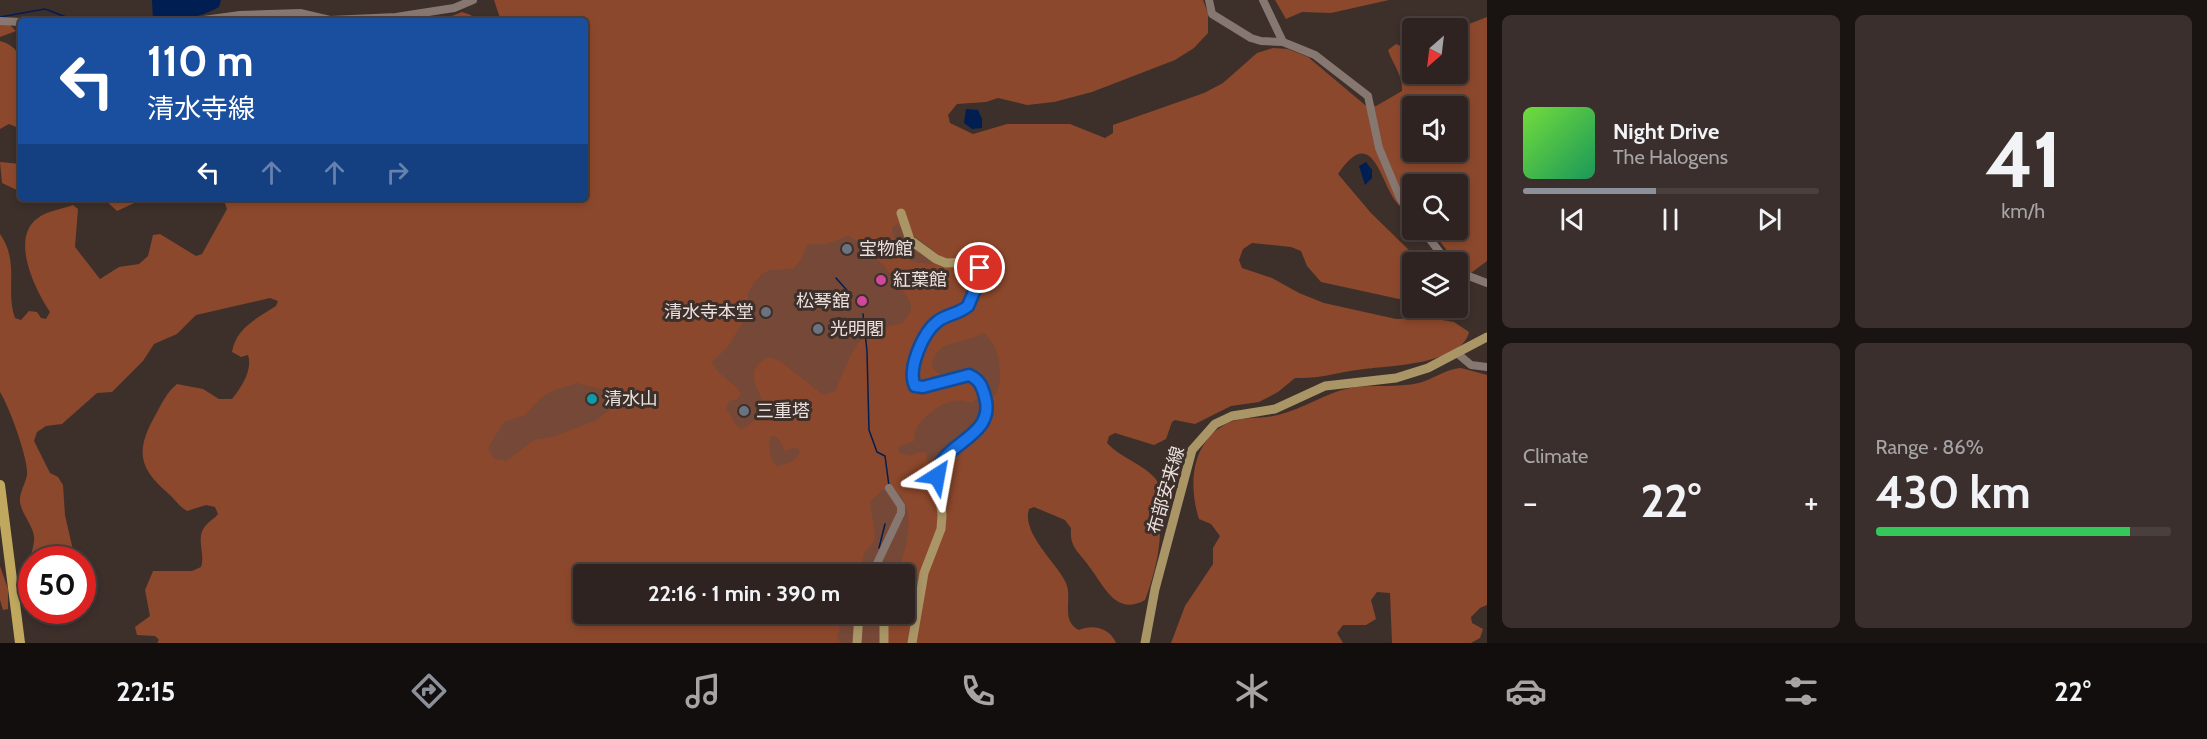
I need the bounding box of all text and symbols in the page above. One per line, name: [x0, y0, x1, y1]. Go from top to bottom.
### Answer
north arrow: [1402, 18, 1468, 84]
map controls: [1402, 18, 1468, 318]
text: 110 m: [147, 35, 254, 87]
icon: left: [48, 42, 126, 120]
text: 清水寺線: [147, 92, 255, 125]
button: sound: [1402, 96, 1468, 162]
text: 41: [1985, 112, 2062, 207]
text: Night Drive: [1613, 118, 1719, 145]
text: The Halogens: [1613, 145, 1728, 169]
icon: left: [192, 156, 225, 189]
icon: ahead: [255, 156, 288, 189]
icon: ahead: [318, 156, 351, 189]
icon: right: [381, 156, 414, 189]
button: search: [1402, 174, 1468, 240]
text: km/h: [2001, 199, 2045, 223]
icon: previous: [1556, 203, 1589, 236]
icon: pause: [1654, 203, 1687, 236]
icon: next: [1753, 203, 1786, 236]
place label: 宝物館: [859, 238, 913, 260]
marker: 宝物館: [840, 242, 854, 256]
pin: [954, 242, 1005, 293]
icon: arrive: [963, 251, 996, 284]
button: layers: [1402, 252, 1468, 318]
place label: 紅葉館: [893, 269, 947, 291]
marker: 紅葉館: [874, 273, 888, 287]
place label: 松琴舘: [796, 290, 850, 312]
marker: 松琴舘: [855, 294, 869, 308]
place label: 清水寺本堂: [664, 301, 754, 323]
marker: 清水寺本堂: [759, 305, 773, 319]
place label: 光明閣: [830, 318, 884, 340]
marker: 光明閣: [811, 322, 825, 336]
place label: 清水山: [604, 388, 658, 410]
marker: 清水山: [585, 392, 599, 406]
place label: 三重塔: [756, 400, 810, 422]
marker: 三重塔: [737, 404, 751, 418]
text: Range · 86%: [1876, 435, 1984, 459]
position arrow: [905, 444, 969, 508]
street label: 布部安来線: [1143, 444, 1189, 536]
text: Climate: [1523, 444, 1588, 468]
text: 430 km: [1876, 465, 2031, 519]
text: 22°: [1640, 474, 1701, 528]
text: −: [1523, 482, 1538, 522]
text: +: [1804, 482, 1819, 522]
speed limit sign: 50: [18, 546, 96, 624]
text: 22:16 · 1 min · 390 m: [648, 580, 840, 607]
icon: directions: [408, 670, 450, 712]
icon: music: [682, 670, 724, 712]
icon: phone: [957, 670, 999, 712]
icon: climate: [1231, 670, 1273, 712]
icon: car: [1505, 670, 1547, 712]
icon: filters: [1780, 670, 1822, 712]
text: 22:15: [116, 675, 175, 708]
text: 22°: [2054, 675, 2091, 708]

